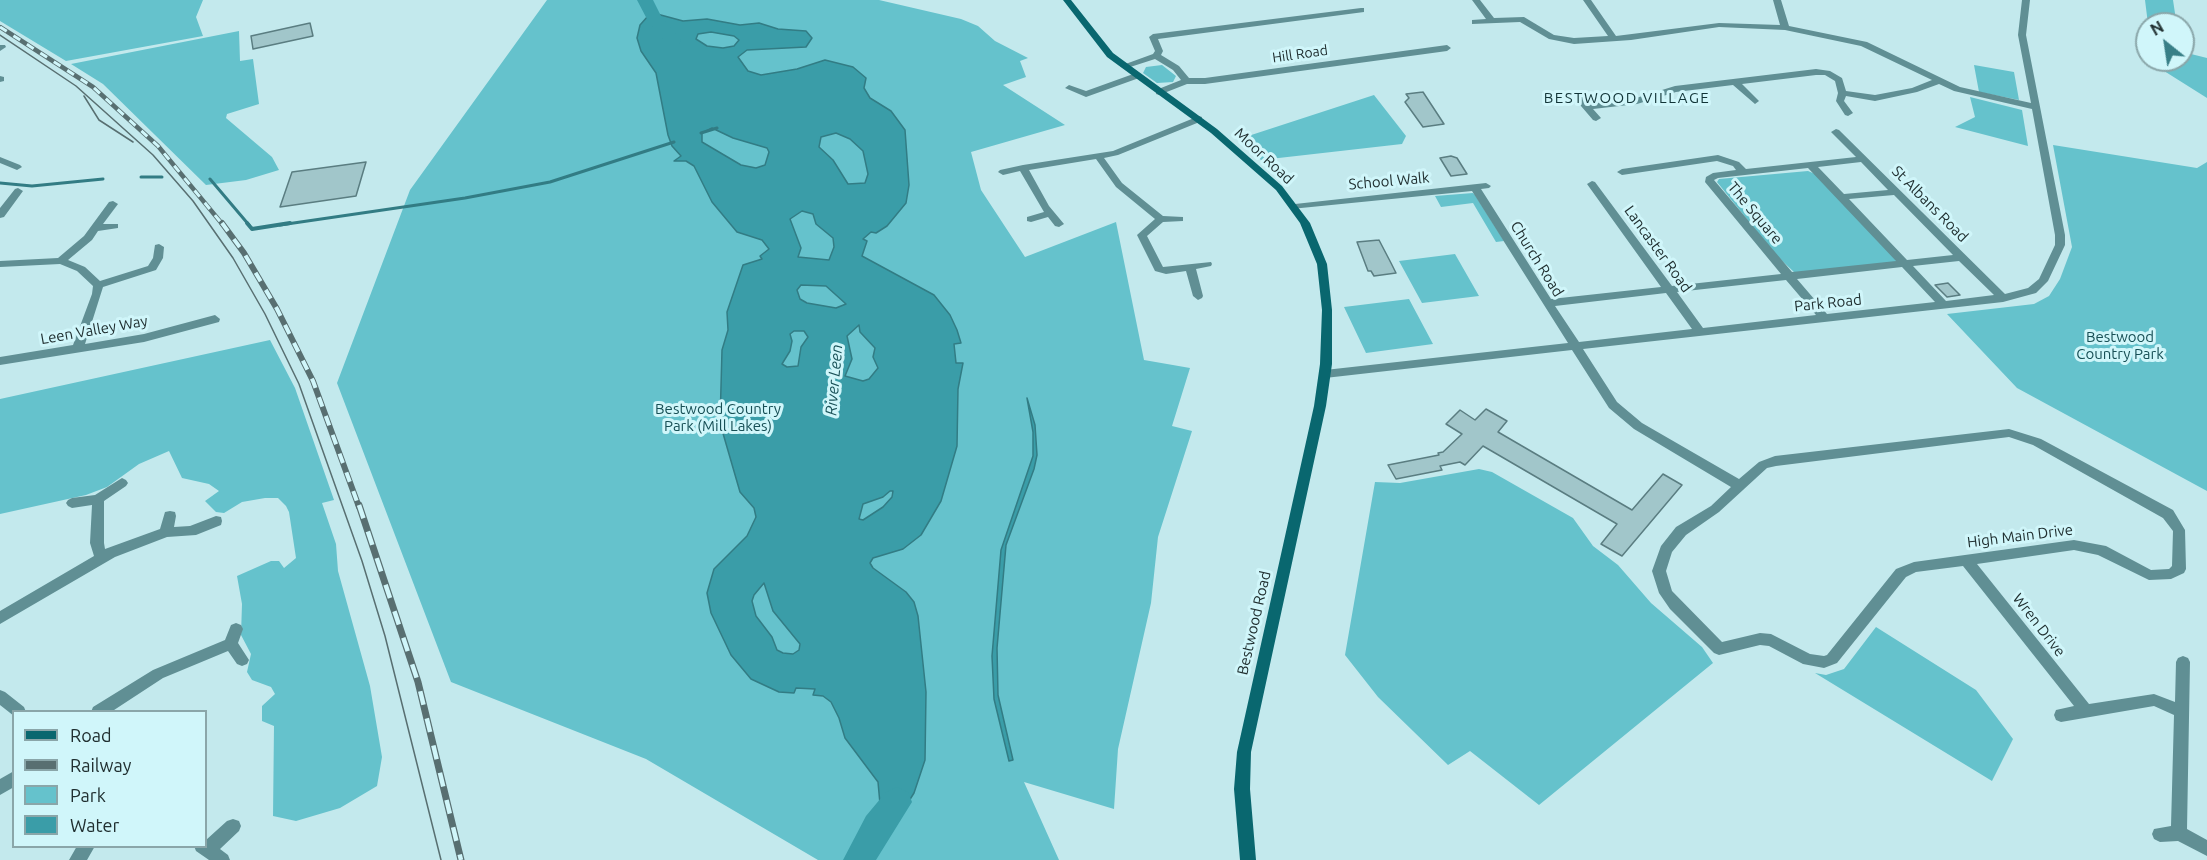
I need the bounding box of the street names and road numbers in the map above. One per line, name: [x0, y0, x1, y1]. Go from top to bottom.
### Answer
street label: Hill Road: [1271, 42, 1329, 66]
street label: Moor Road: [1231, 124, 1297, 188]
street label: St Albans Road: [1888, 162, 1972, 246]
street label: School Walk: [1348, 168, 1430, 194]
street label: The Square: [1724, 178, 1786, 248]
street label: Lancaster Road: [1620, 202, 1696, 296]
street label: Church Road: [1507, 218, 1567, 300]
street label: Park Road: [1793, 291, 1863, 315]
street label: Leen Valley Way: [39, 312, 149, 348]
street label: High Main Drive: [1966, 521, 2074, 551]
street label: Bestwood Road: [1233, 569, 1275, 677]
street label: Wren Drive: [2009, 590, 2069, 660]

